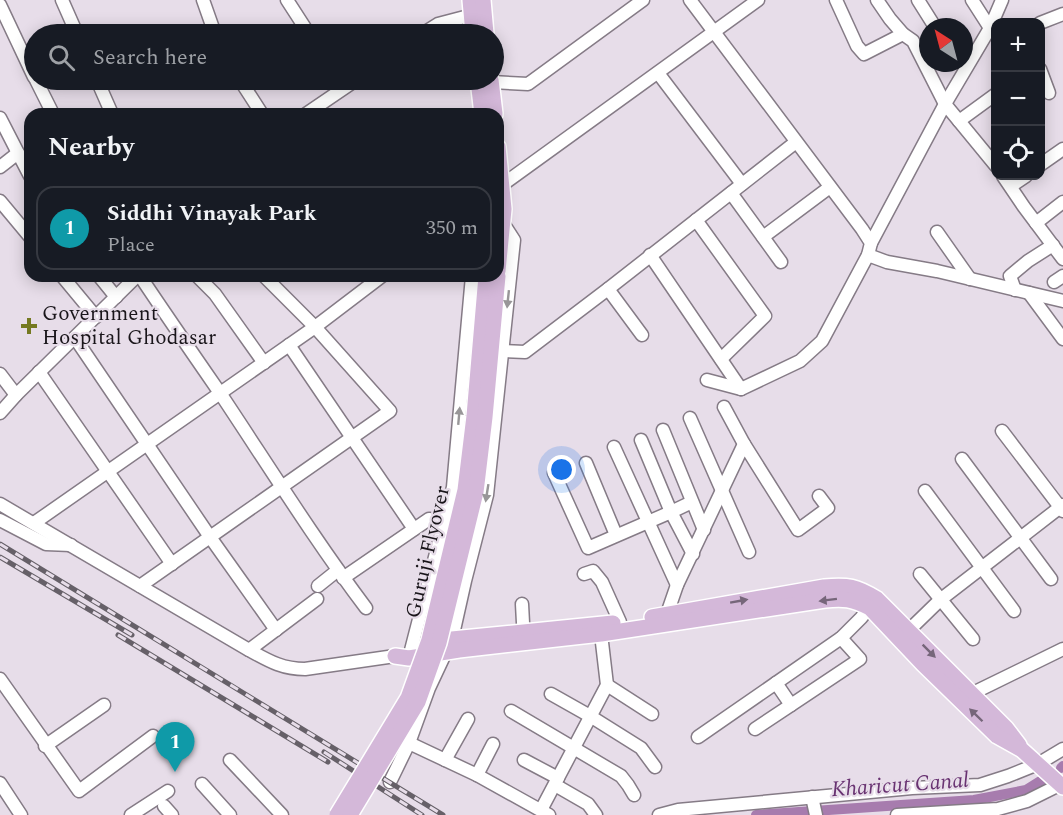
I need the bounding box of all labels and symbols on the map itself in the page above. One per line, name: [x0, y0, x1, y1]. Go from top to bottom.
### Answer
north arrow: [919, 18, 973, 72]
one-way arrow: [503, 289, 513, 308]
place label: Government Hospital Ghodasar: [42, 298, 216, 354]
marker: Government Hospital Ghodasar: [20, 317, 38, 335]
one-way arrow: [454, 407, 464, 426]
your location: [547, 455, 576, 484]
street label: Guruji Flyover: [397, 483, 459, 621]
one-way arrow: [482, 483, 491, 502]
one-way arrow: [818, 596, 837, 605]
one-way arrow: [730, 597, 749, 606]
one-way arrow: [921, 644, 935, 658]
one-way arrow: [969, 709, 983, 723]
pin: 1: [156, 722, 195, 772]
water label: Kharicut Canal: [830, 764, 970, 806]

